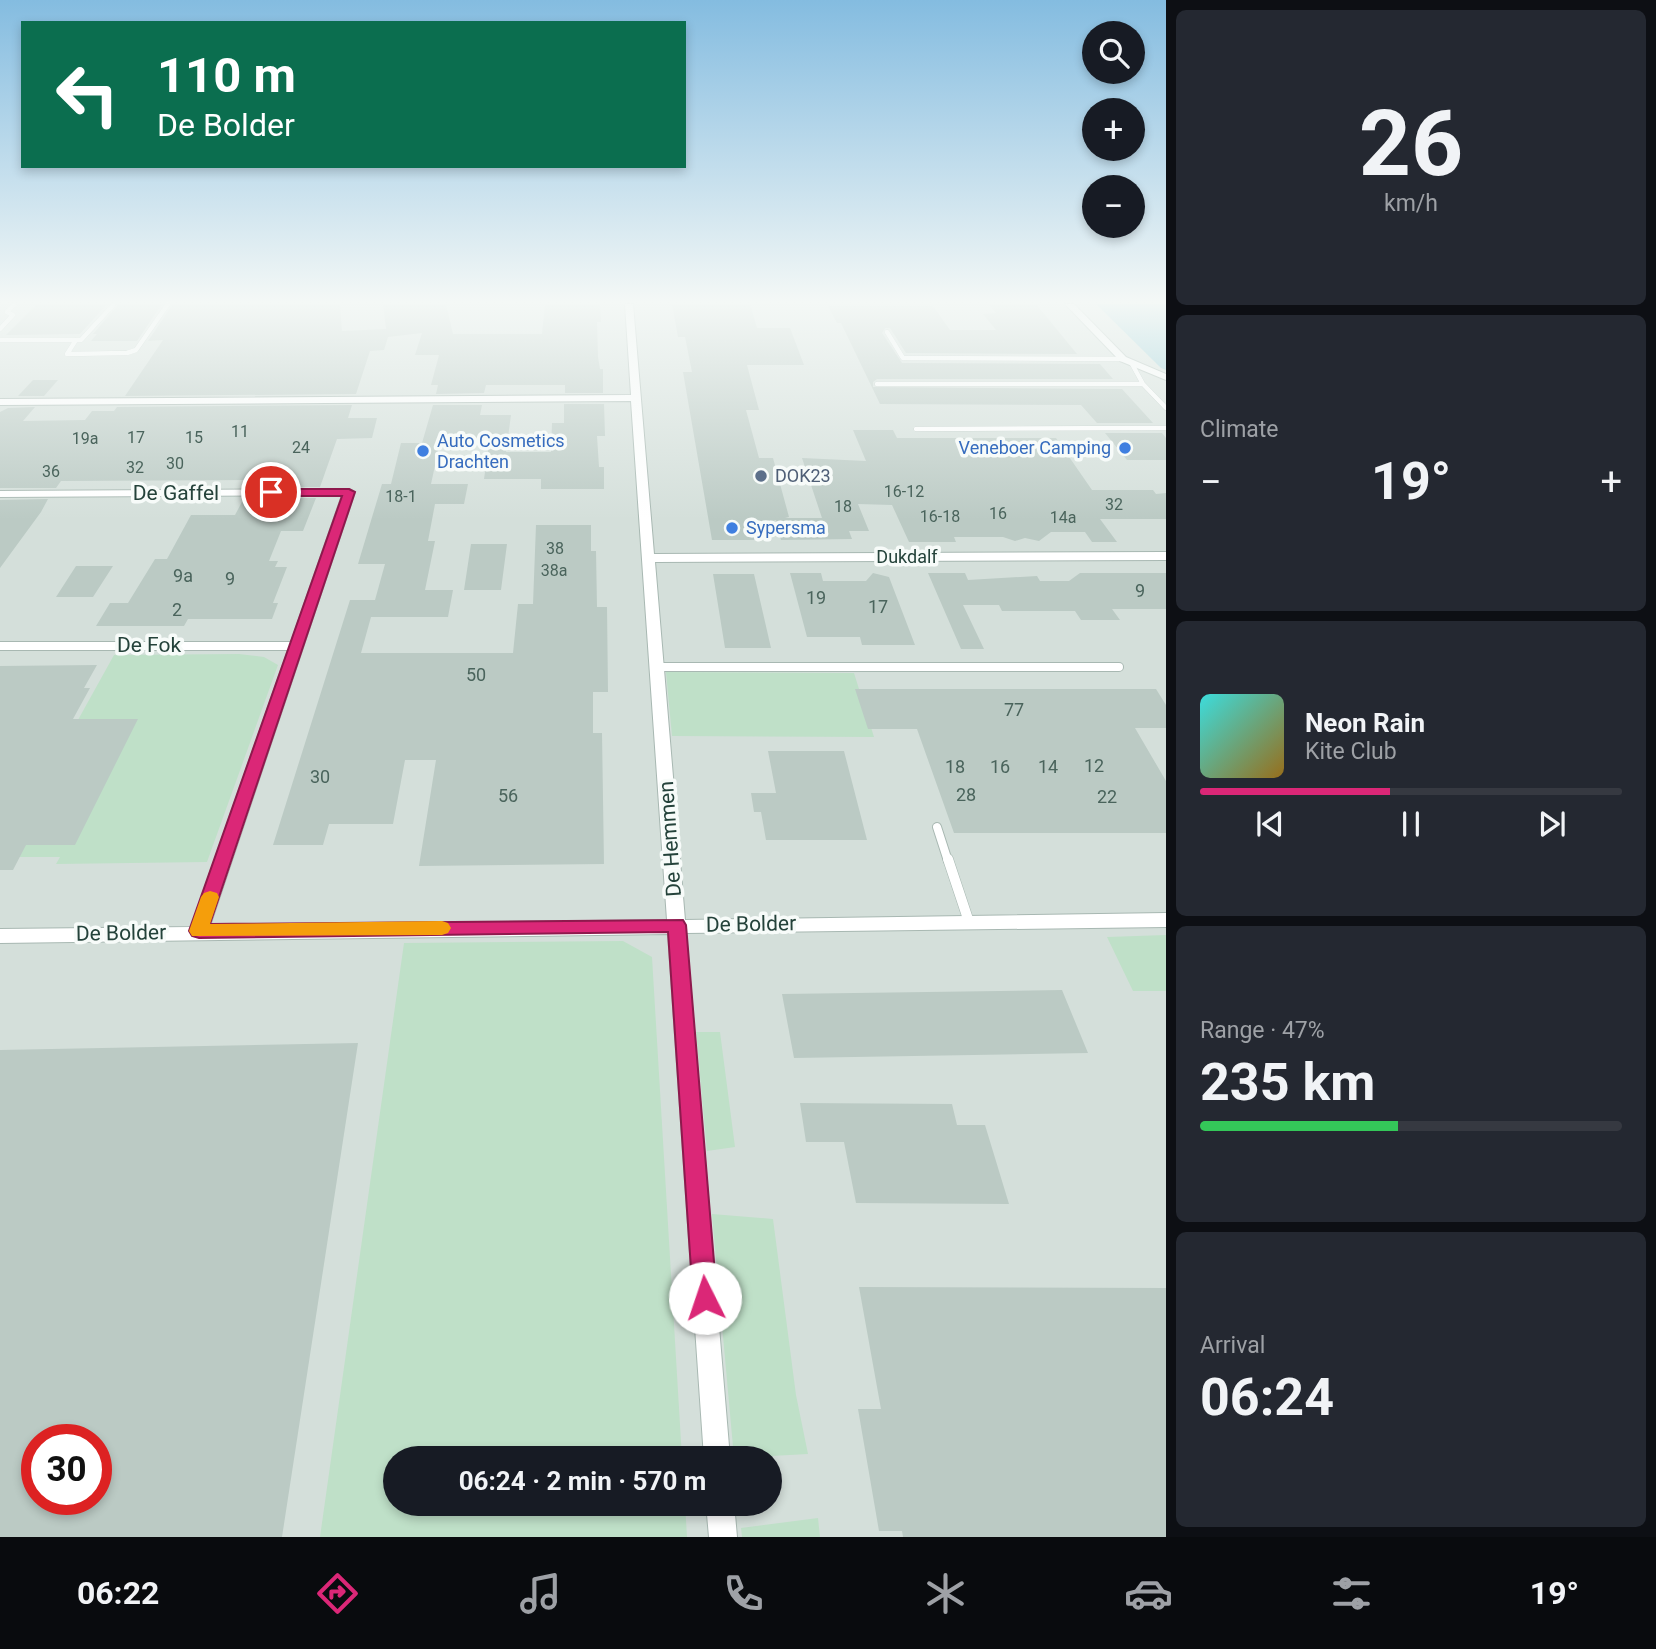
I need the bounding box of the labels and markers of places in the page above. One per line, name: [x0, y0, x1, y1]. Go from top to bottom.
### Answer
place label: Auto Cosmetics Drachten: [437, 430, 565, 472]
place label: Veneboer Camping: [959, 437, 1111, 458]
marker: Veneboer Camping: [1117, 440, 1133, 456]
marker: Auto Cosmetics Drachten: [415, 443, 431, 459]
pin: [241, 462, 301, 522]
place label: DOK23: [775, 465, 831, 486]
marker: DOK23: [753, 468, 769, 484]
place label: Sypersma: [746, 517, 826, 538]
marker: Sypersma: [724, 520, 740, 536]

